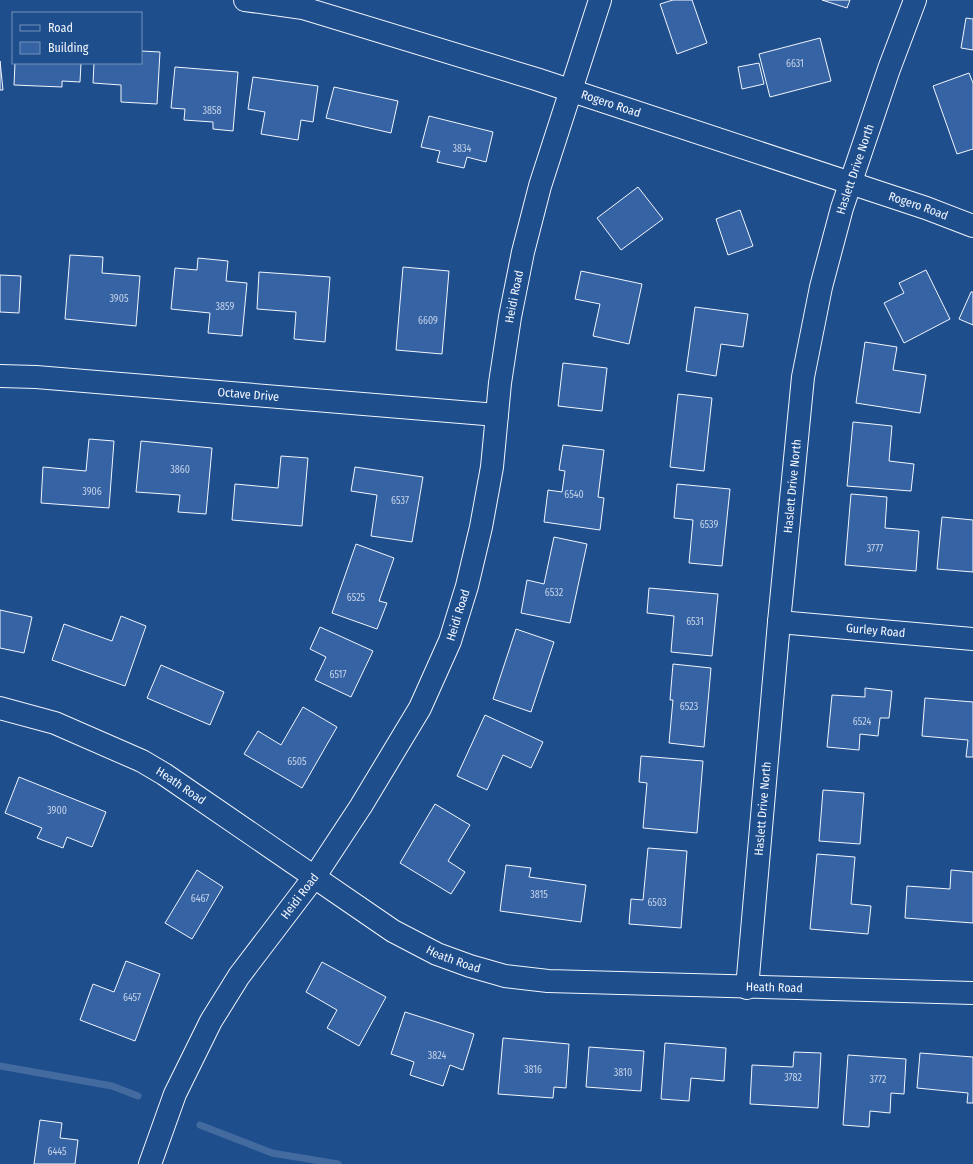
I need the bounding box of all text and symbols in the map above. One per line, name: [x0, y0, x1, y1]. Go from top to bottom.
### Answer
legend: [12, 12, 142, 64]
text: Road: [48, 21, 73, 35]
text: Building: [48, 41, 89, 55]
house number: 6631: [786, 58, 804, 70]
street label: Rogero Road: [579, 87, 643, 120]
house number: 3858: [202, 105, 222, 117]
street label: Haslett Drive North: [834, 122, 877, 216]
house number: 3834: [453, 143, 472, 155]
street label: Rogero Road: [887, 189, 950, 223]
street label: Heidi Road: [502, 269, 526, 324]
house number: 3905: [109, 293, 129, 305]
house number: 3859: [216, 301, 235, 313]
house number: 6609: [418, 315, 438, 327]
street label: Octave Drive: [217, 385, 280, 404]
street label: Haslett Drive North: [781, 438, 804, 534]
house number: 3860: [170, 464, 190, 476]
house number: 3906: [82, 486, 102, 498]
house number: 6540: [564, 489, 584, 501]
house number: 6537: [391, 495, 409, 507]
house number: 6539: [700, 519, 718, 531]
house number: 3777: [867, 543, 883, 555]
street label: Heidi Road: [443, 587, 473, 643]
house number: 6532: [545, 587, 564, 599]
house number: 6525: [347, 592, 366, 604]
house number: 6531: [686, 616, 704, 628]
street label: Gurley Road: [845, 621, 906, 640]
house number: 6517: [330, 669, 346, 681]
house number: 6523: [680, 701, 699, 713]
house number: 6524: [853, 716, 871, 728]
house number: 6505: [287, 756, 307, 768]
street label: Haslett Drive North: [752, 761, 774, 856]
street label: Heath Road: [154, 764, 208, 807]
house number: 3900: [47, 805, 67, 817]
street label: Heidi Road: [278, 871, 321, 922]
house number: 3815: [530, 889, 548, 901]
house number: 6467: [191, 893, 209, 905]
house number: 6503: [647, 897, 667, 909]
street label: Heath Road: [424, 943, 482, 976]
street label: Heath Road: [746, 980, 803, 995]
house number: 6457: [123, 992, 141, 1004]
house number: 3824: [428, 1050, 446, 1062]
house number: 3816: [524, 1064, 542, 1076]
house number: 3810: [614, 1067, 632, 1079]
house number: 3782: [784, 1072, 802, 1084]
house number: 3772: [870, 1074, 887, 1086]
house number: 6445: [47, 1146, 67, 1158]

